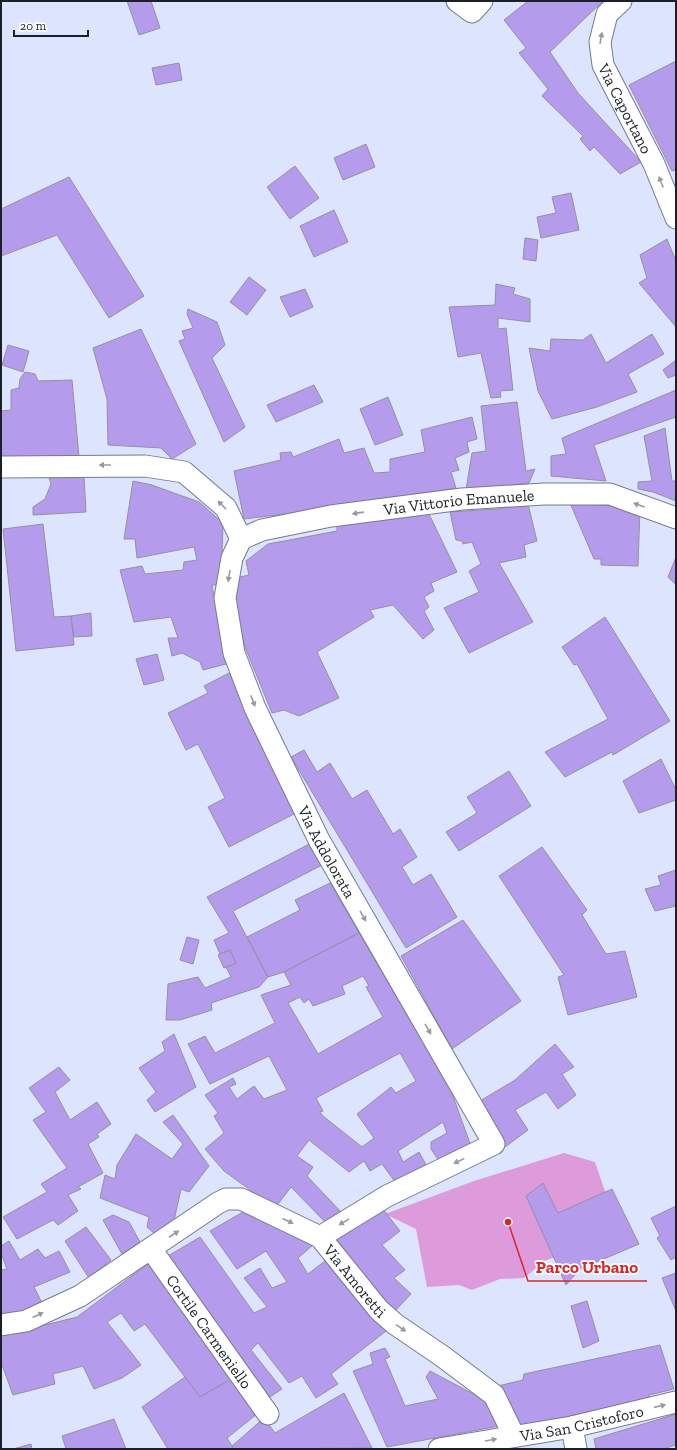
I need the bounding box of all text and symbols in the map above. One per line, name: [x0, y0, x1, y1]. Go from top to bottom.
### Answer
scale bar: [14, 12, 88, 38]
text: 20 m: [20, 19, 47, 33]
one-way arrow: [599, 32, 605, 44]
street label: Via Caportano: [593, 59, 656, 157]
one-way arrow: [658, 176, 664, 188]
one-way arrow: [99, 462, 111, 469]
street label: Via Vittorio Emanuele: [381, 486, 535, 519]
one-way arrow: [217, 500, 227, 510]
one-way arrow: [633, 501, 645, 507]
one-way arrow: [352, 510, 364, 516]
one-way arrow: [226, 570, 232, 582]
one-way arrow: [250, 696, 256, 708]
street label: Via Addolorata: [293, 802, 359, 902]
one-way arrow: [360, 910, 367, 922]
one-way arrow: [425, 1023, 432, 1035]
one-way arrow: [453, 1158, 465, 1164]
one-way arrow: [282, 1218, 294, 1224]
one-way arrow: [338, 1219, 350, 1226]
one-way arrow: [168, 1230, 179, 1238]
street label: Via Amoretti: [319, 1240, 390, 1322]
callout: Parco Urbano: [528, 1252, 647, 1281]
text: Parco Urbano: [536, 1257, 638, 1277]
street label: Cortile Carmeniello: [162, 1271, 256, 1392]
one-way arrow: [33, 1312, 44, 1318]
one-way arrow: [396, 1324, 406, 1332]
street label: Via San Cristoforo: [517, 1401, 645, 1446]
one-way arrow: [654, 1403, 666, 1409]
one-way arrow: [485, 1436, 498, 1442]

